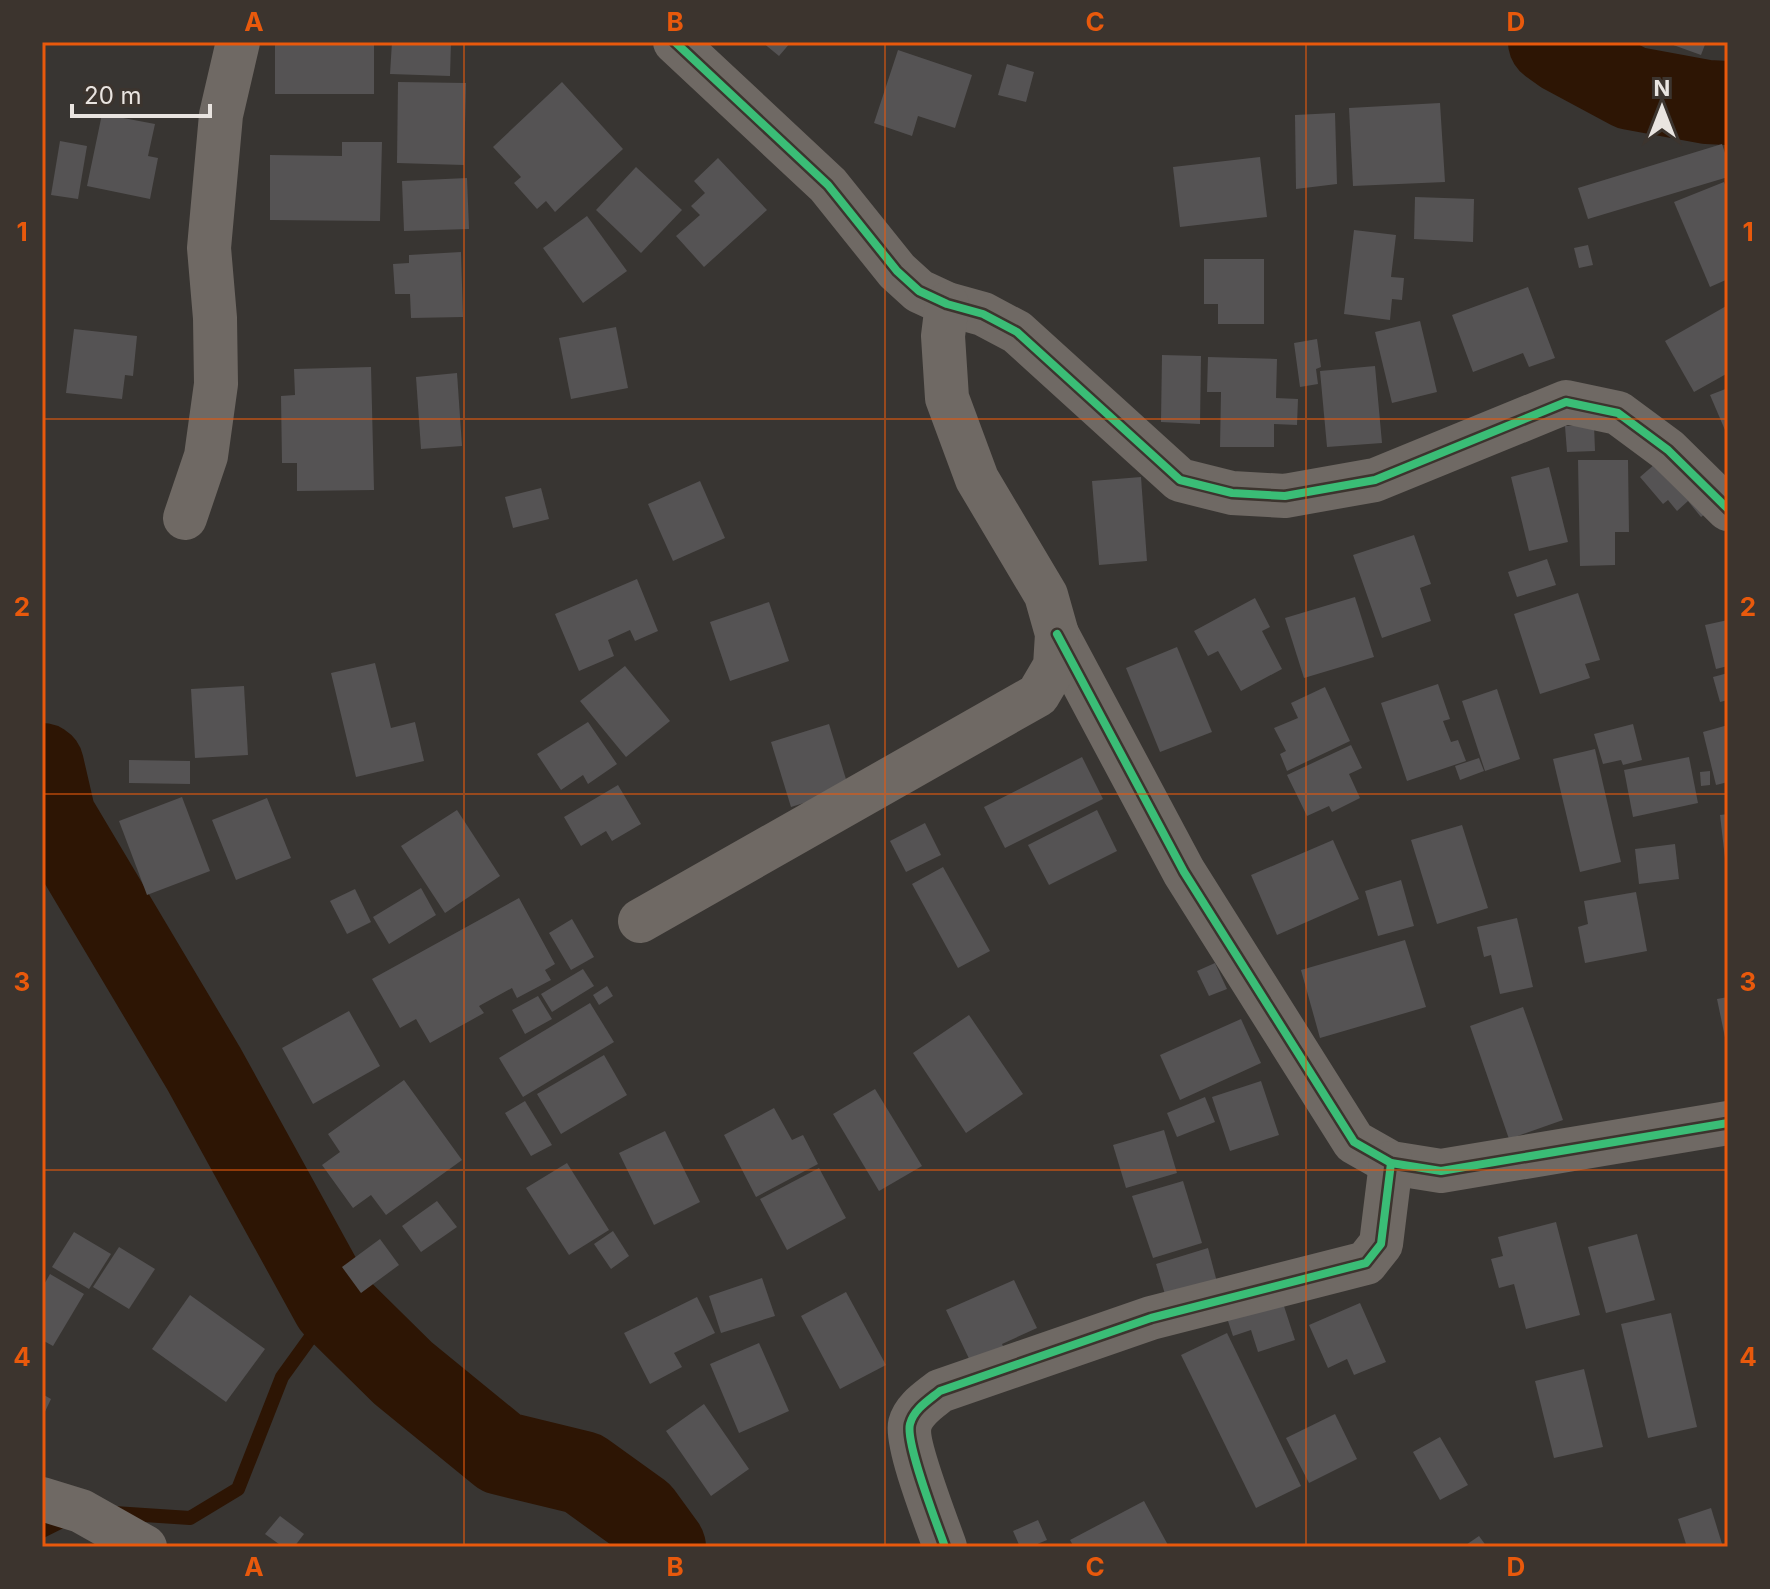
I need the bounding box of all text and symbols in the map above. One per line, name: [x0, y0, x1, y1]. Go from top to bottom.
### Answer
text: A: [244, 6, 264, 37]
text: B: [666, 6, 684, 37]
text: C: [1085, 6, 1105, 37]
text: D: [1507, 6, 1525, 37]
scale bar: [72, 68, 210, 118]
north arrow: [1622, 68, 1702, 148]
text: N: [1654, 75, 1670, 101]
text: 20 m: [84, 81, 142, 110]
text: 1: [16, 216, 28, 247]
text: 1: [1742, 216, 1754, 247]
text: 2: [14, 591, 30, 622]
text: 2: [1740, 591, 1756, 622]
text: 3: [14, 966, 30, 997]
text: 3: [1740, 966, 1756, 997]
text: 4: [13, 1341, 31, 1372]
text: 4: [1739, 1341, 1757, 1372]
text: A: [244, 1551, 264, 1582]
text: B: [666, 1551, 684, 1582]
text: C: [1085, 1551, 1105, 1582]
text: D: [1507, 1551, 1525, 1582]

